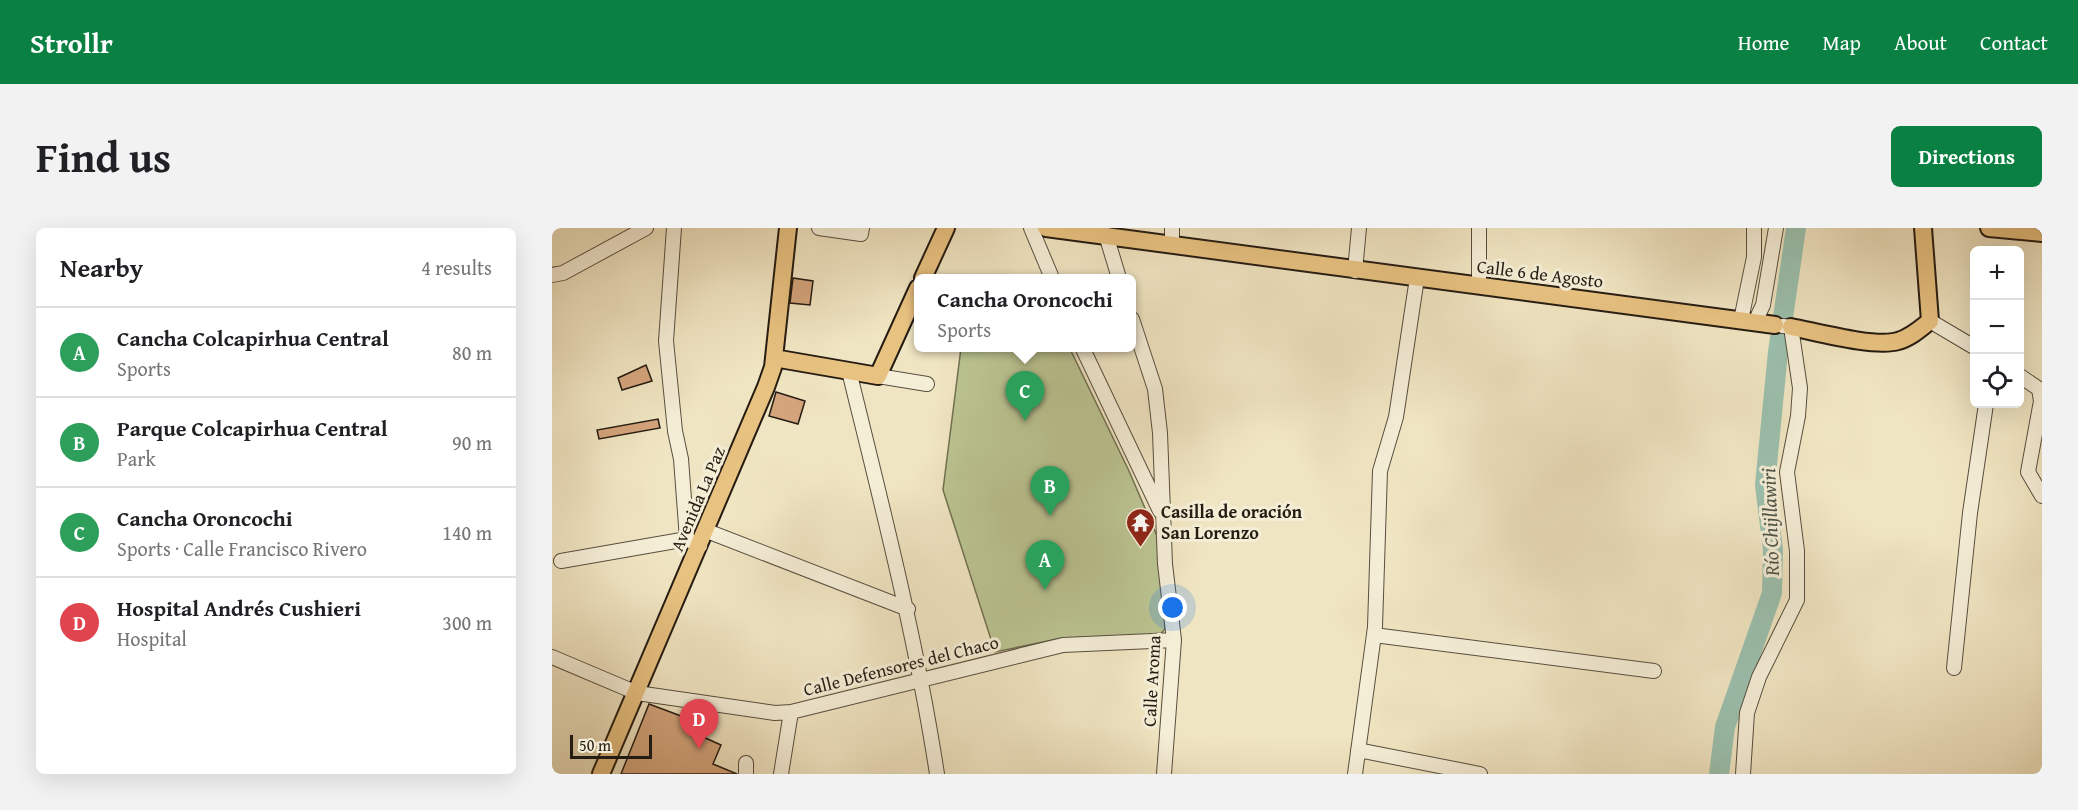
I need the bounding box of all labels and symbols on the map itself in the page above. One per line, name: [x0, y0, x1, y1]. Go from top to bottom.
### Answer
street label: Calle 6 de Agosto: [1475, 252, 1605, 295]
pin: C: [1006, 372, 1044, 421]
street label: Avenida La Paz: [663, 442, 732, 555]
pin: B: [1030, 466, 1070, 516]
water label: Río Chijllawiri: [1753, 468, 1786, 578]
place label: Casilla de oración San Lorenzo: [1161, 498, 1303, 546]
temple icon: Casilla de oración San Lorenzo: [1124, 506, 1156, 548]
pin: A: [1026, 540, 1064, 590]
your location: [1158, 593, 1187, 622]
street label: Calle Defensores del Chaco: [800, 628, 1001, 703]
street label: Calle Aroma: [1136, 634, 1167, 727]
pin: D: [680, 700, 718, 749]
scale bar: [570, 732, 652, 760]

